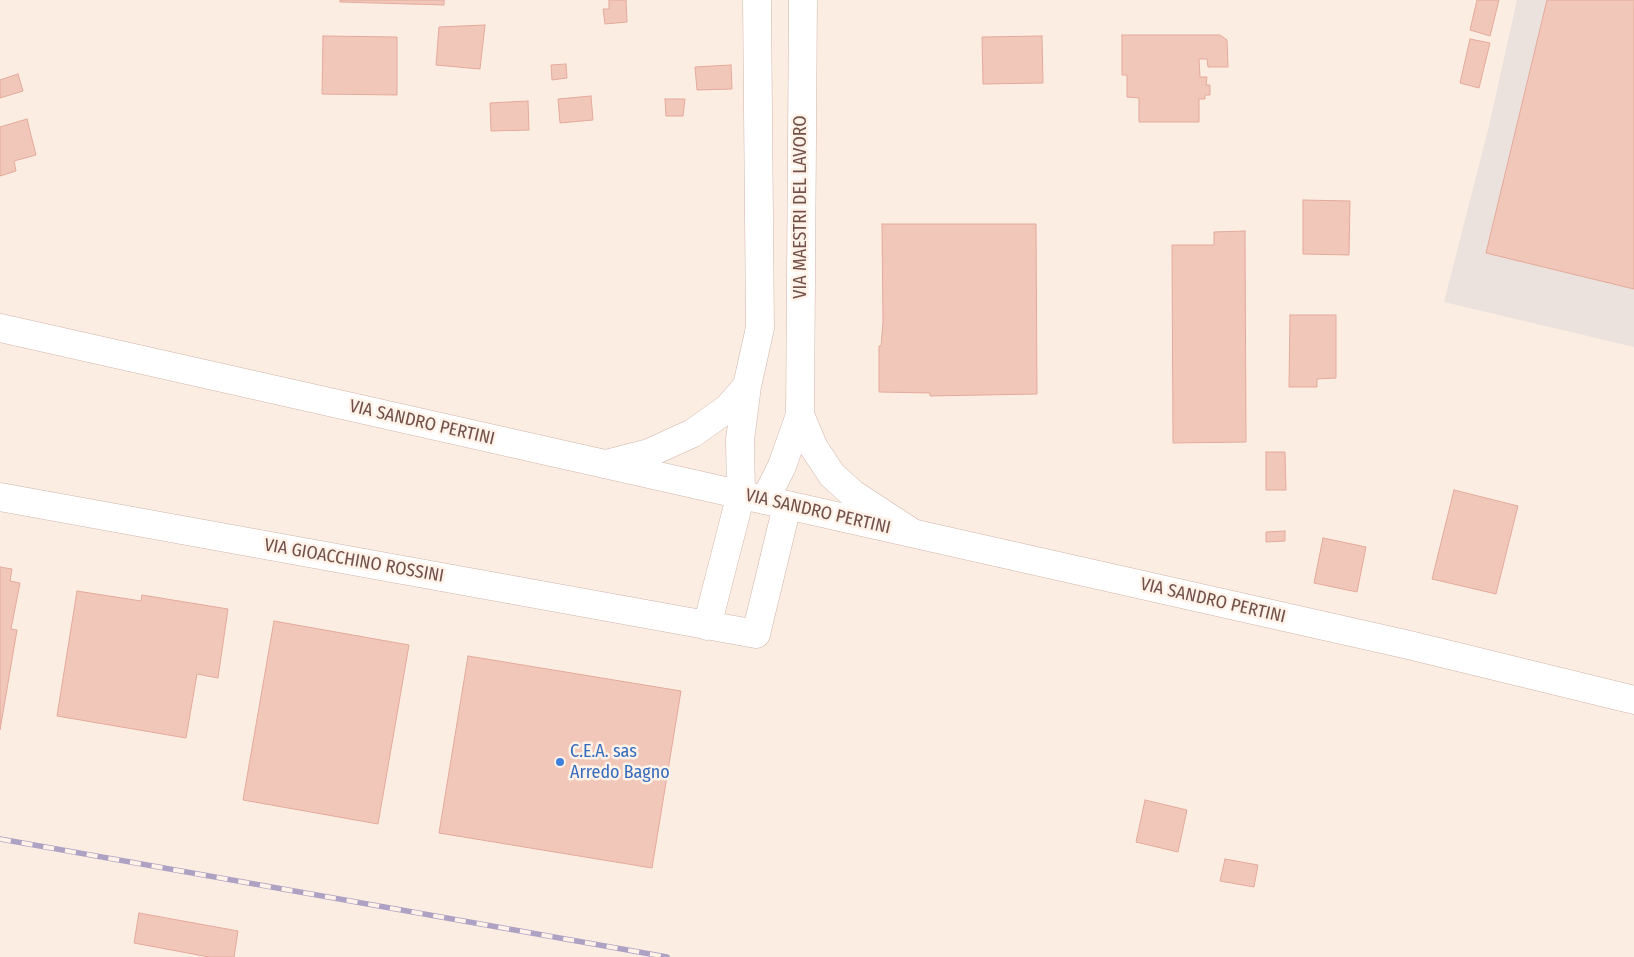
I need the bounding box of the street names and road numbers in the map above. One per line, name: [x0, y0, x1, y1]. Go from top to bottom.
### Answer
street label: VIA MAESTRI DEL LAVORO: [790, 115, 812, 299]
street label: VIA SANDRO PERTINI: [347, 396, 497, 450]
street label: VIA SANDRO PERTINI: [743, 485, 893, 539]
street label: VIA GIOACCHINO ROSSINI: [263, 535, 445, 587]
street label: VIA SANDRO PERTINI: [1138, 574, 1288, 628]

